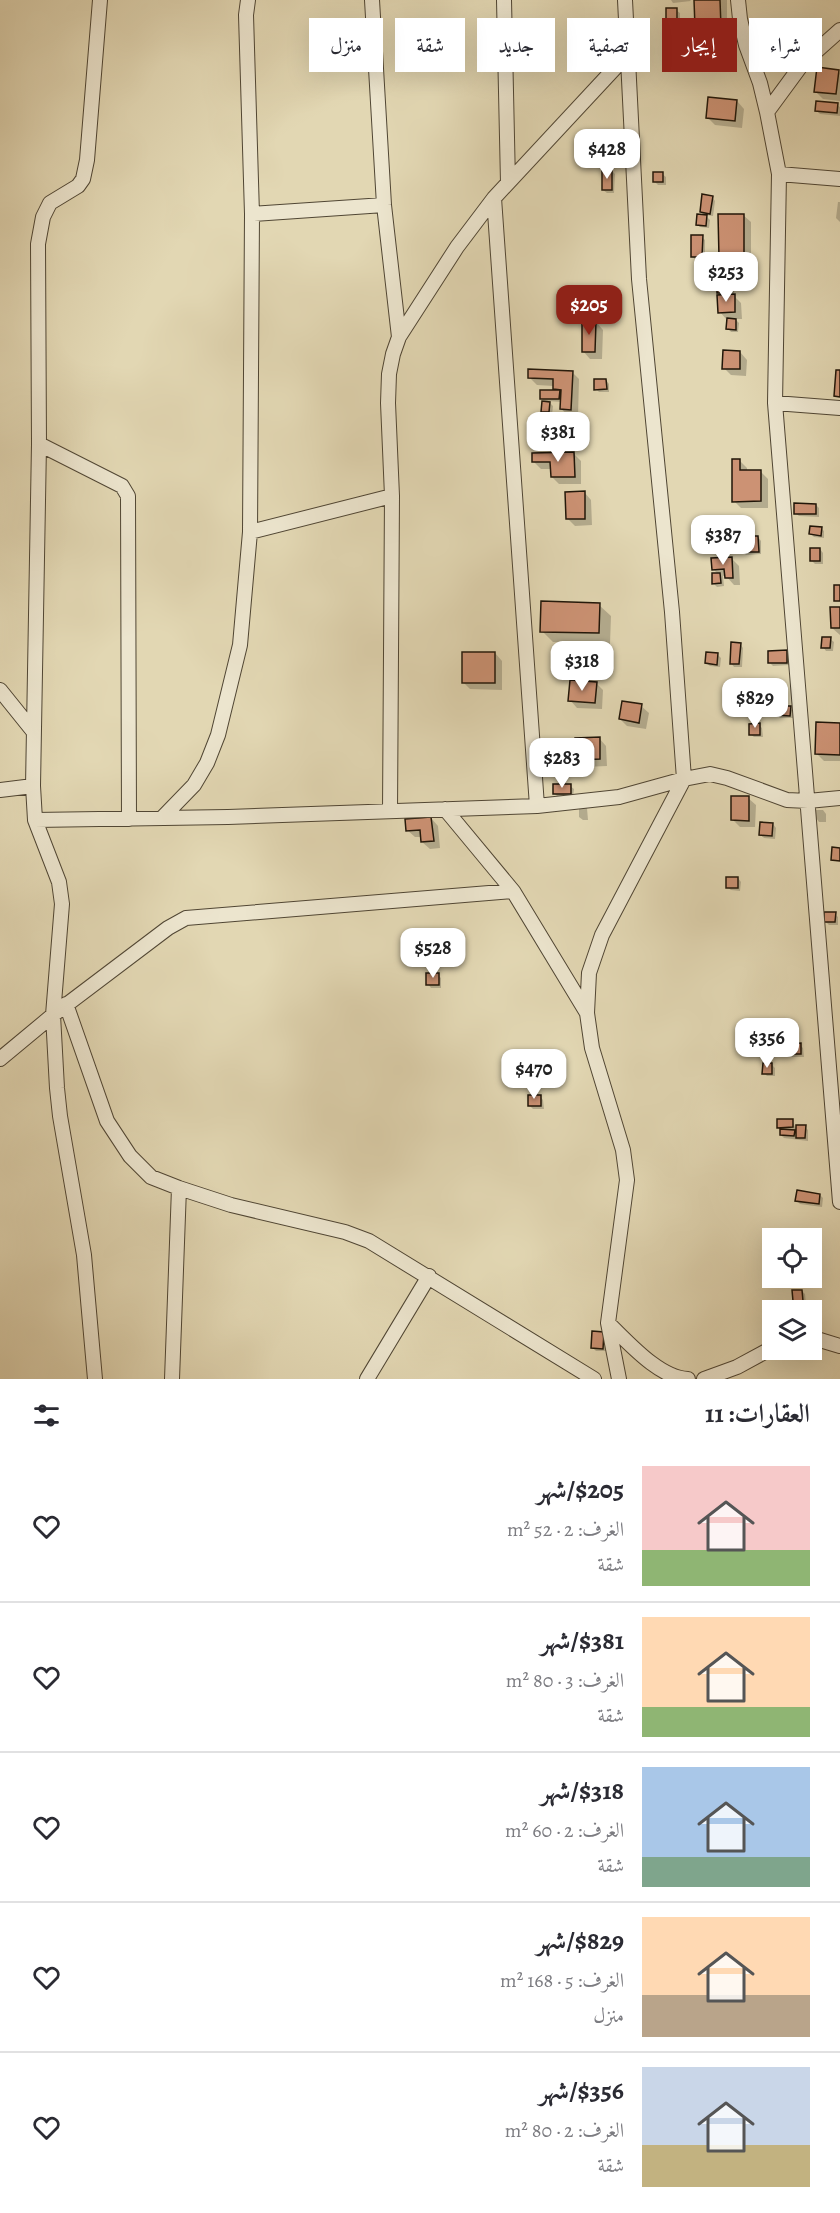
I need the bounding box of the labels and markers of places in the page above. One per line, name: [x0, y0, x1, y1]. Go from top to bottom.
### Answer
pin: $428: [571, 129, 643, 180]
pin: $253: [690, 252, 762, 303]
pin: $205: [553, 285, 625, 336]
pin: $381: [522, 412, 594, 463]
pin: $387: [687, 515, 759, 566]
pin: $318: [546, 641, 618, 692]
pin: $829: [719, 678, 791, 729]
pin: $283: [526, 738, 598, 789]
pin: $528: [397, 928, 469, 979]
pin: $356: [731, 1018, 803, 1069]
pin: $470: [498, 1049, 570, 1100]

